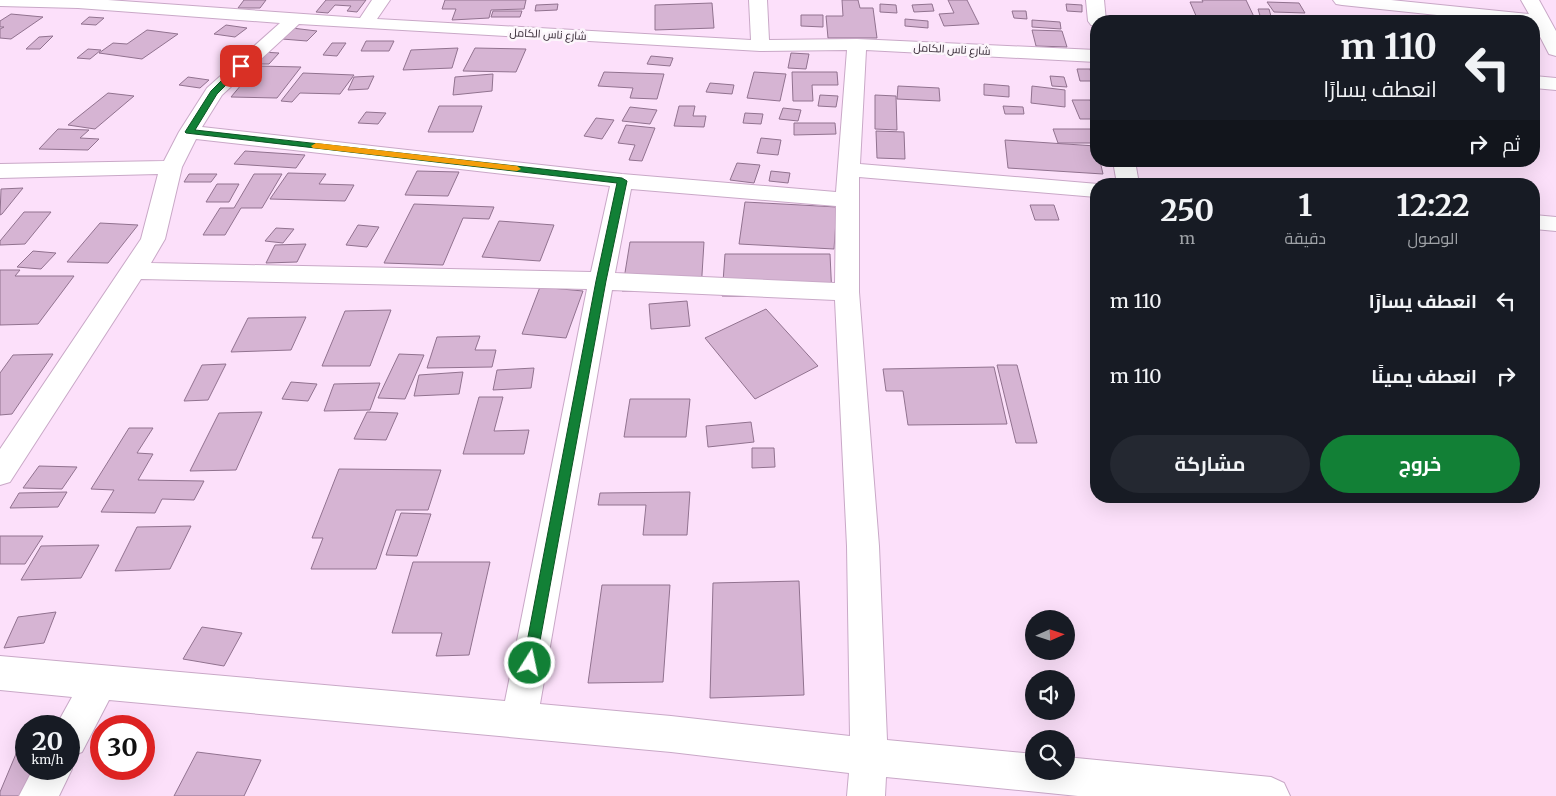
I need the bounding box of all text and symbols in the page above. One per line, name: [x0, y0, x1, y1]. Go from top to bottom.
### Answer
street label: شارع ناس الكامل: [509, 25, 587, 44]
text: 110 m: [1340, 25, 1437, 69]
icon: left: [1455, 35, 1520, 100]
street label: شارع ناس الكامل: [913, 40, 991, 59]
pin: [220, 45, 262, 87]
icon: arrive: [227, 52, 255, 80]
text: انعطف يسارًا: [1323, 75, 1437, 103]
icon: right: [1464, 130, 1492, 158]
text: ثم: [1502, 132, 1520, 156]
text: 1: [1298, 186, 1312, 224]
text: 12:22: [1396, 186, 1470, 224]
text: 250: [1160, 191, 1214, 229]
text: m: [1179, 228, 1195, 248]
text: دقيقة: [1284, 228, 1326, 248]
text: الوصول: [1408, 228, 1459, 248]
icon: left: [1492, 287, 1520, 315]
text: 110 m: [1110, 289, 1161, 313]
text: انعطف يسارًا: [1369, 289, 1477, 313]
icon: right: [1492, 362, 1520, 390]
text: 110 m: [1110, 364, 1161, 388]
text: انعطف يمينًا: [1371, 364, 1477, 388]
button: مشاركة: [1110, 435, 1310, 493]
button: خروج: [1320, 435, 1520, 493]
north arrow: [1025, 610, 1075, 660]
map controls: [1025, 610, 1075, 780]
position arrow: [503, 636, 555, 688]
button: sound: [1025, 670, 1075, 720]
speed limit sign: 30: [90, 715, 155, 780]
text: 20: [32, 725, 63, 757]
button: search: [1025, 730, 1075, 780]
text: km/h: [32, 752, 63, 767]

